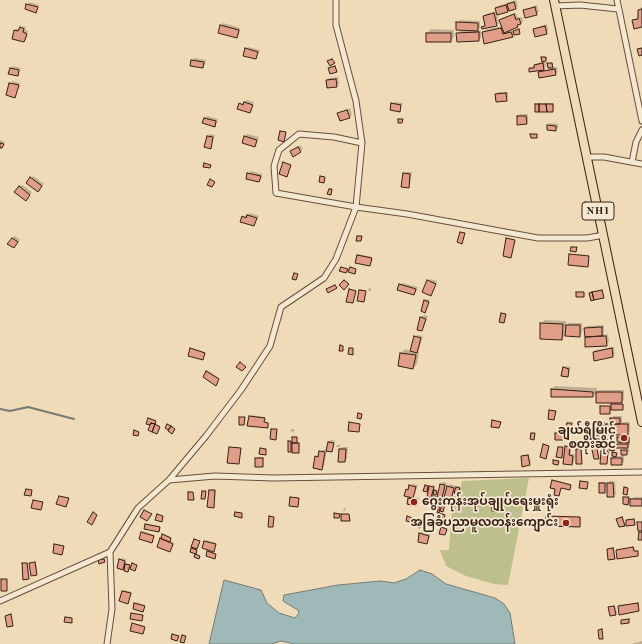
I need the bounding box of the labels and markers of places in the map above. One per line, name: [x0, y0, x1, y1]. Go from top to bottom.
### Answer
place label: ချယ်ရီမြိုင် စတိုးဆိုင်: [558, 424, 616, 452]
marker: ချယ်ရီမြိုင် စတိုးဆိုင်: [619, 433, 629, 443]
place label: ဂွေးကုန်းအုပ်ချုပ်ရေးမှူးရုံး: [422, 495, 559, 509]
marker: ဂွေးကုန်းအုပ်ချုပ်ရေးမှူးရုံး: [409, 497, 419, 507]
place label: အခြခံပညာမူလတန်းကျောင်း: [410, 516, 558, 530]
marker: အခြခံပညာမူလတန်းကျောင်း: [561, 518, 571, 528]

